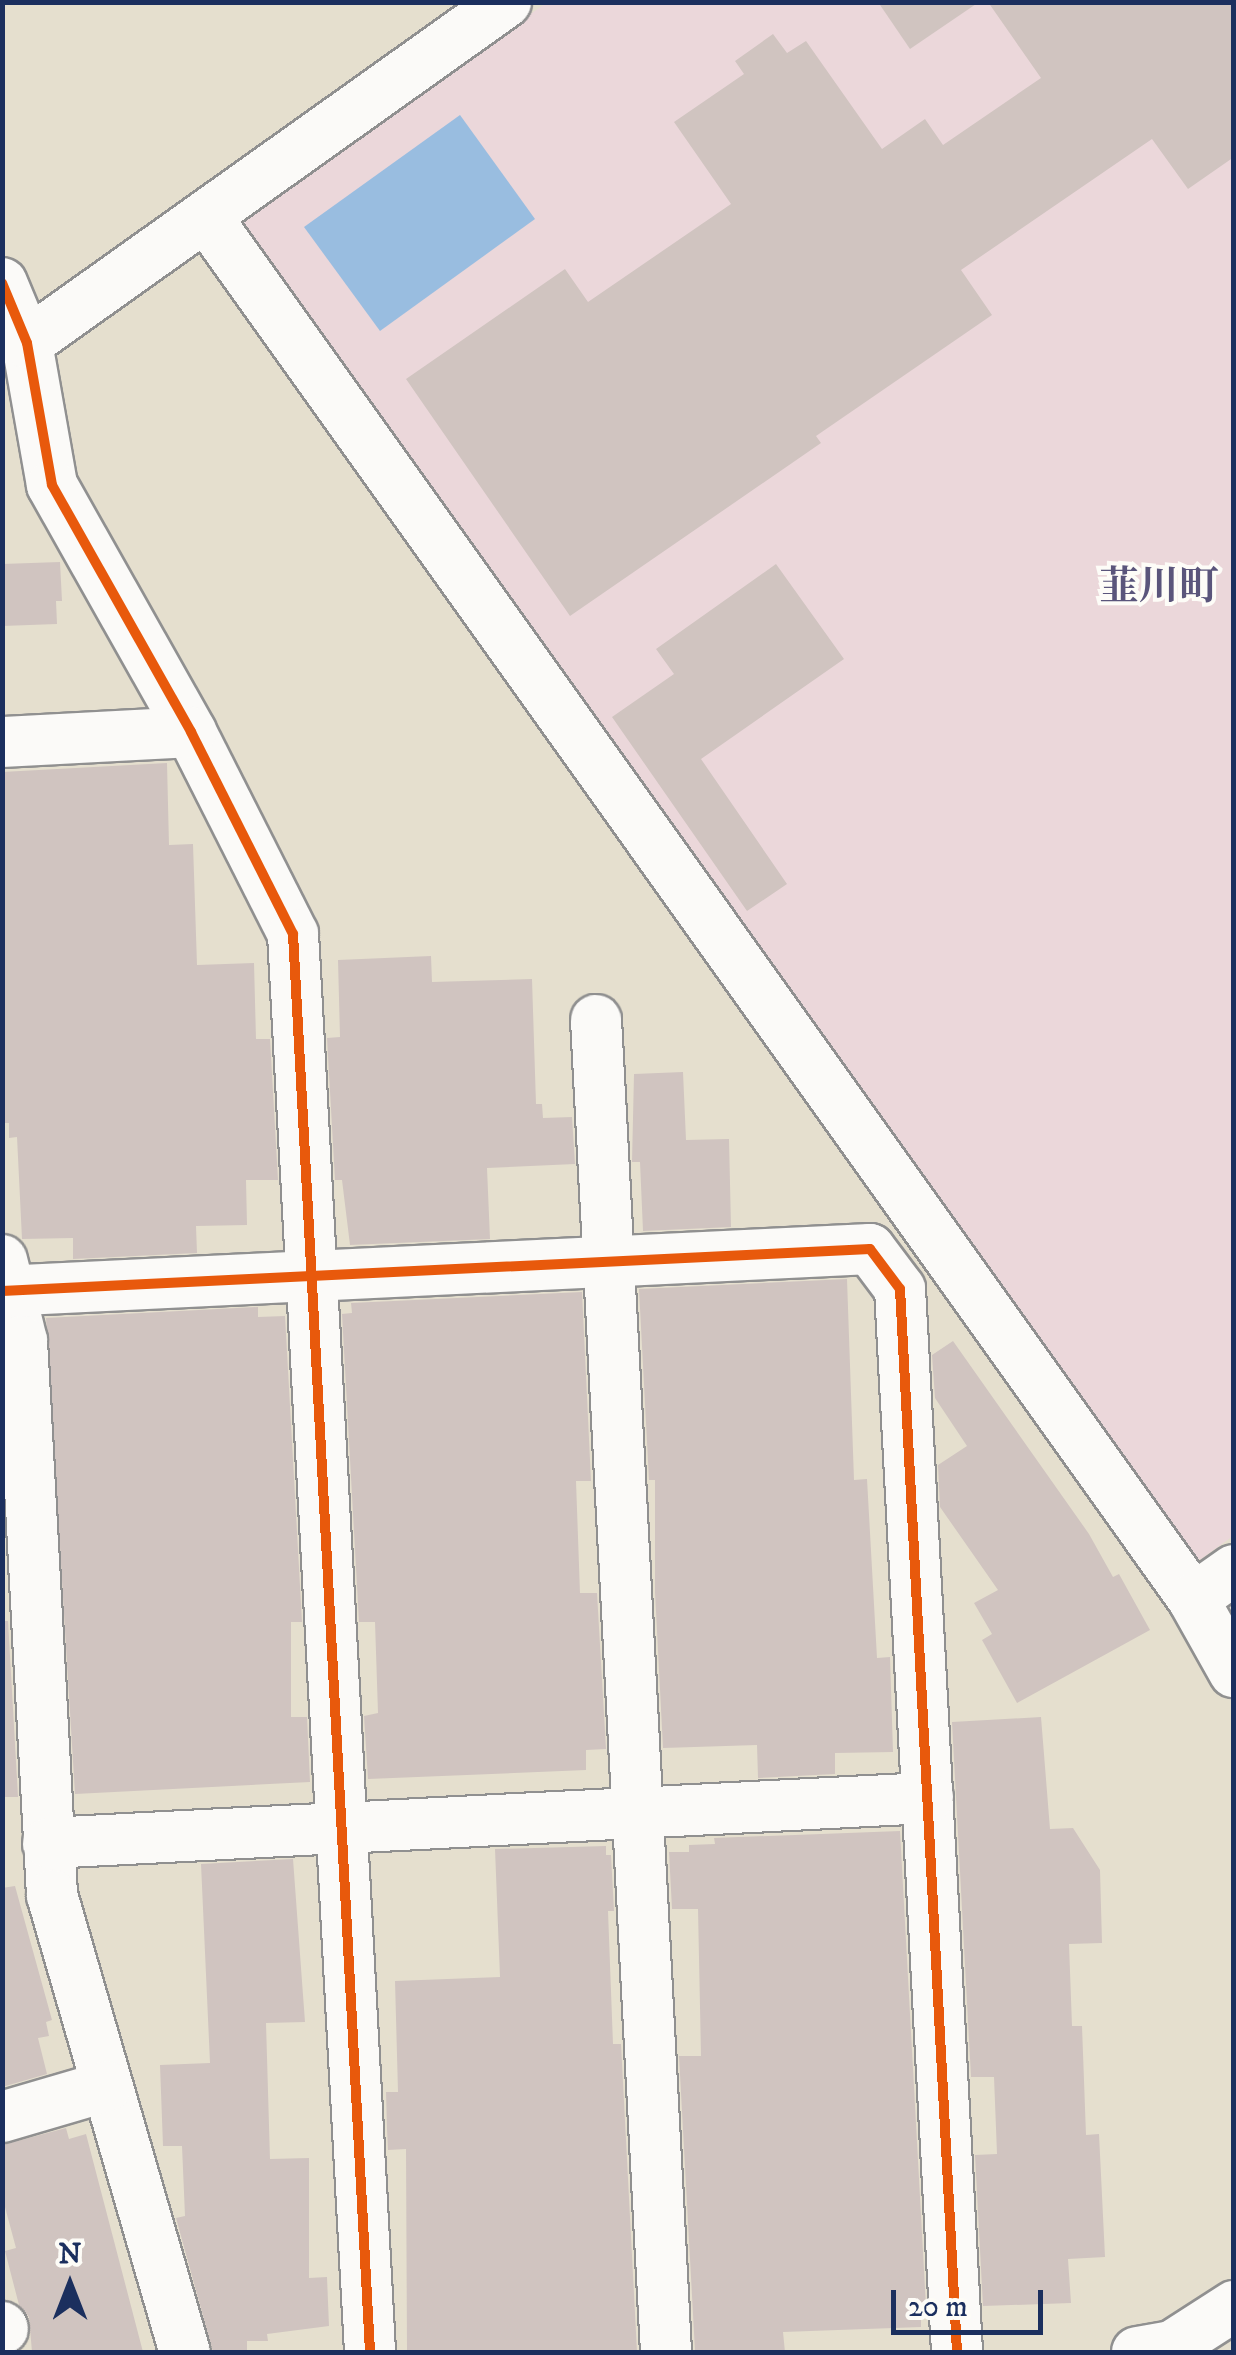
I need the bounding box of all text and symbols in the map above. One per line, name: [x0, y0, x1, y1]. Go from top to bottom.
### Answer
district label: 韮川町: [1099, 564, 1219, 612]
north arrow: [20, 2235, 120, 2335]
text: N: [59, 2237, 81, 2272]
scale bar: [896, 2270, 1048, 2332]
text: 20 m: [908, 2289, 968, 2326]

